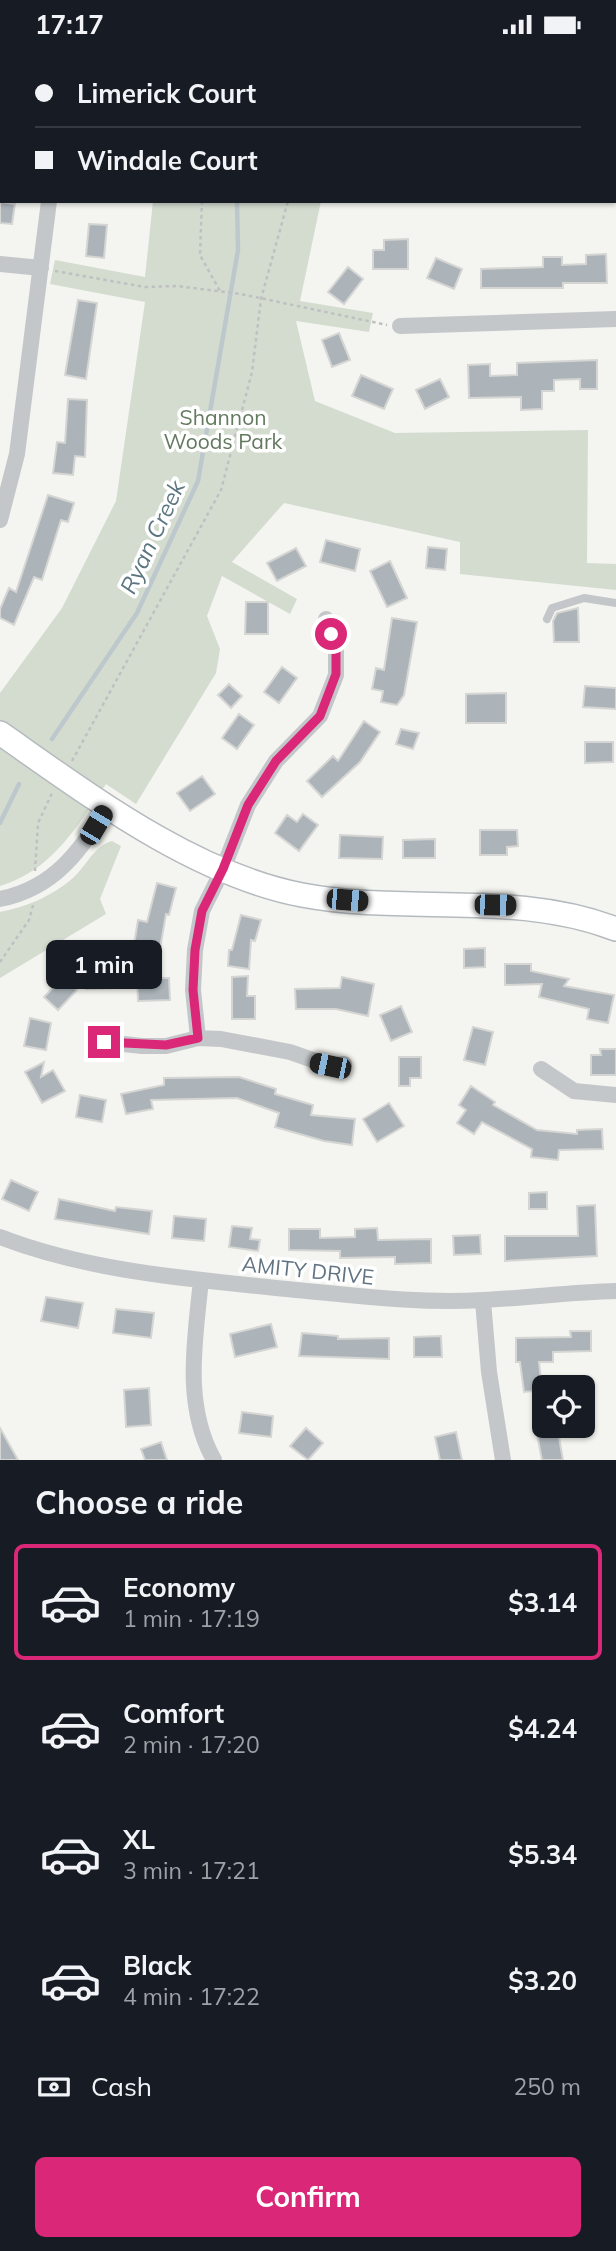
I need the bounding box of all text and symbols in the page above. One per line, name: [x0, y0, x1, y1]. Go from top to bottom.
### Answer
text: 17:17: [35, 8, 104, 41]
text: Limerick Court: [77, 77, 256, 110]
text: Windale Court: [77, 144, 258, 177]
park label: Shannon Woods Park: [164, 404, 283, 454]
water label: Ryan Creek: [113, 475, 191, 598]
route start: [315, 618, 347, 650]
car: [77, 802, 116, 848]
car: [326, 888, 369, 912]
car: [474, 894, 517, 916]
callout: 1 min: [46, 941, 162, 989]
text: 1 min: [74, 950, 134, 979]
route end: [88, 1026, 120, 1058]
car: [308, 1051, 353, 1081]
street label: AMITY DRIVE: [241, 1250, 375, 1290]
map controls: [532, 1375, 595, 1438]
button: locate: [532, 1375, 595, 1438]
text: Choose a ride: [35, 1482, 243, 1522]
icon: car: [39, 1571, 102, 1634]
text: Economy: [123, 1571, 235, 1604]
text: $3.14: [508, 1586, 577, 1619]
text: 1 min · 17:19: [123, 1604, 260, 1633]
icon: car: [39, 1697, 102, 1760]
text: Comfort: [123, 1697, 224, 1730]
text: $4.24: [508, 1712, 577, 1745]
text: 2 min · 17:20: [123, 1730, 260, 1759]
icon: car: [39, 1823, 102, 1886]
text: XL: [123, 1823, 155, 1856]
text: $5.34: [508, 1838, 577, 1871]
text: 3 min · 17:21: [123, 1856, 260, 1885]
icon: car: [39, 1949, 102, 2012]
text: Black: [123, 1949, 191, 1982]
text: $3.20: [508, 1964, 577, 1997]
text: 4 min · 17:22: [123, 1982, 260, 2011]
icon: cash: [35, 2068, 73, 2106]
text: Cash: [91, 2070, 152, 2103]
text: 250 m: [513, 2072, 581, 2101]
button: Confirm: [35, 2157, 581, 2237]

